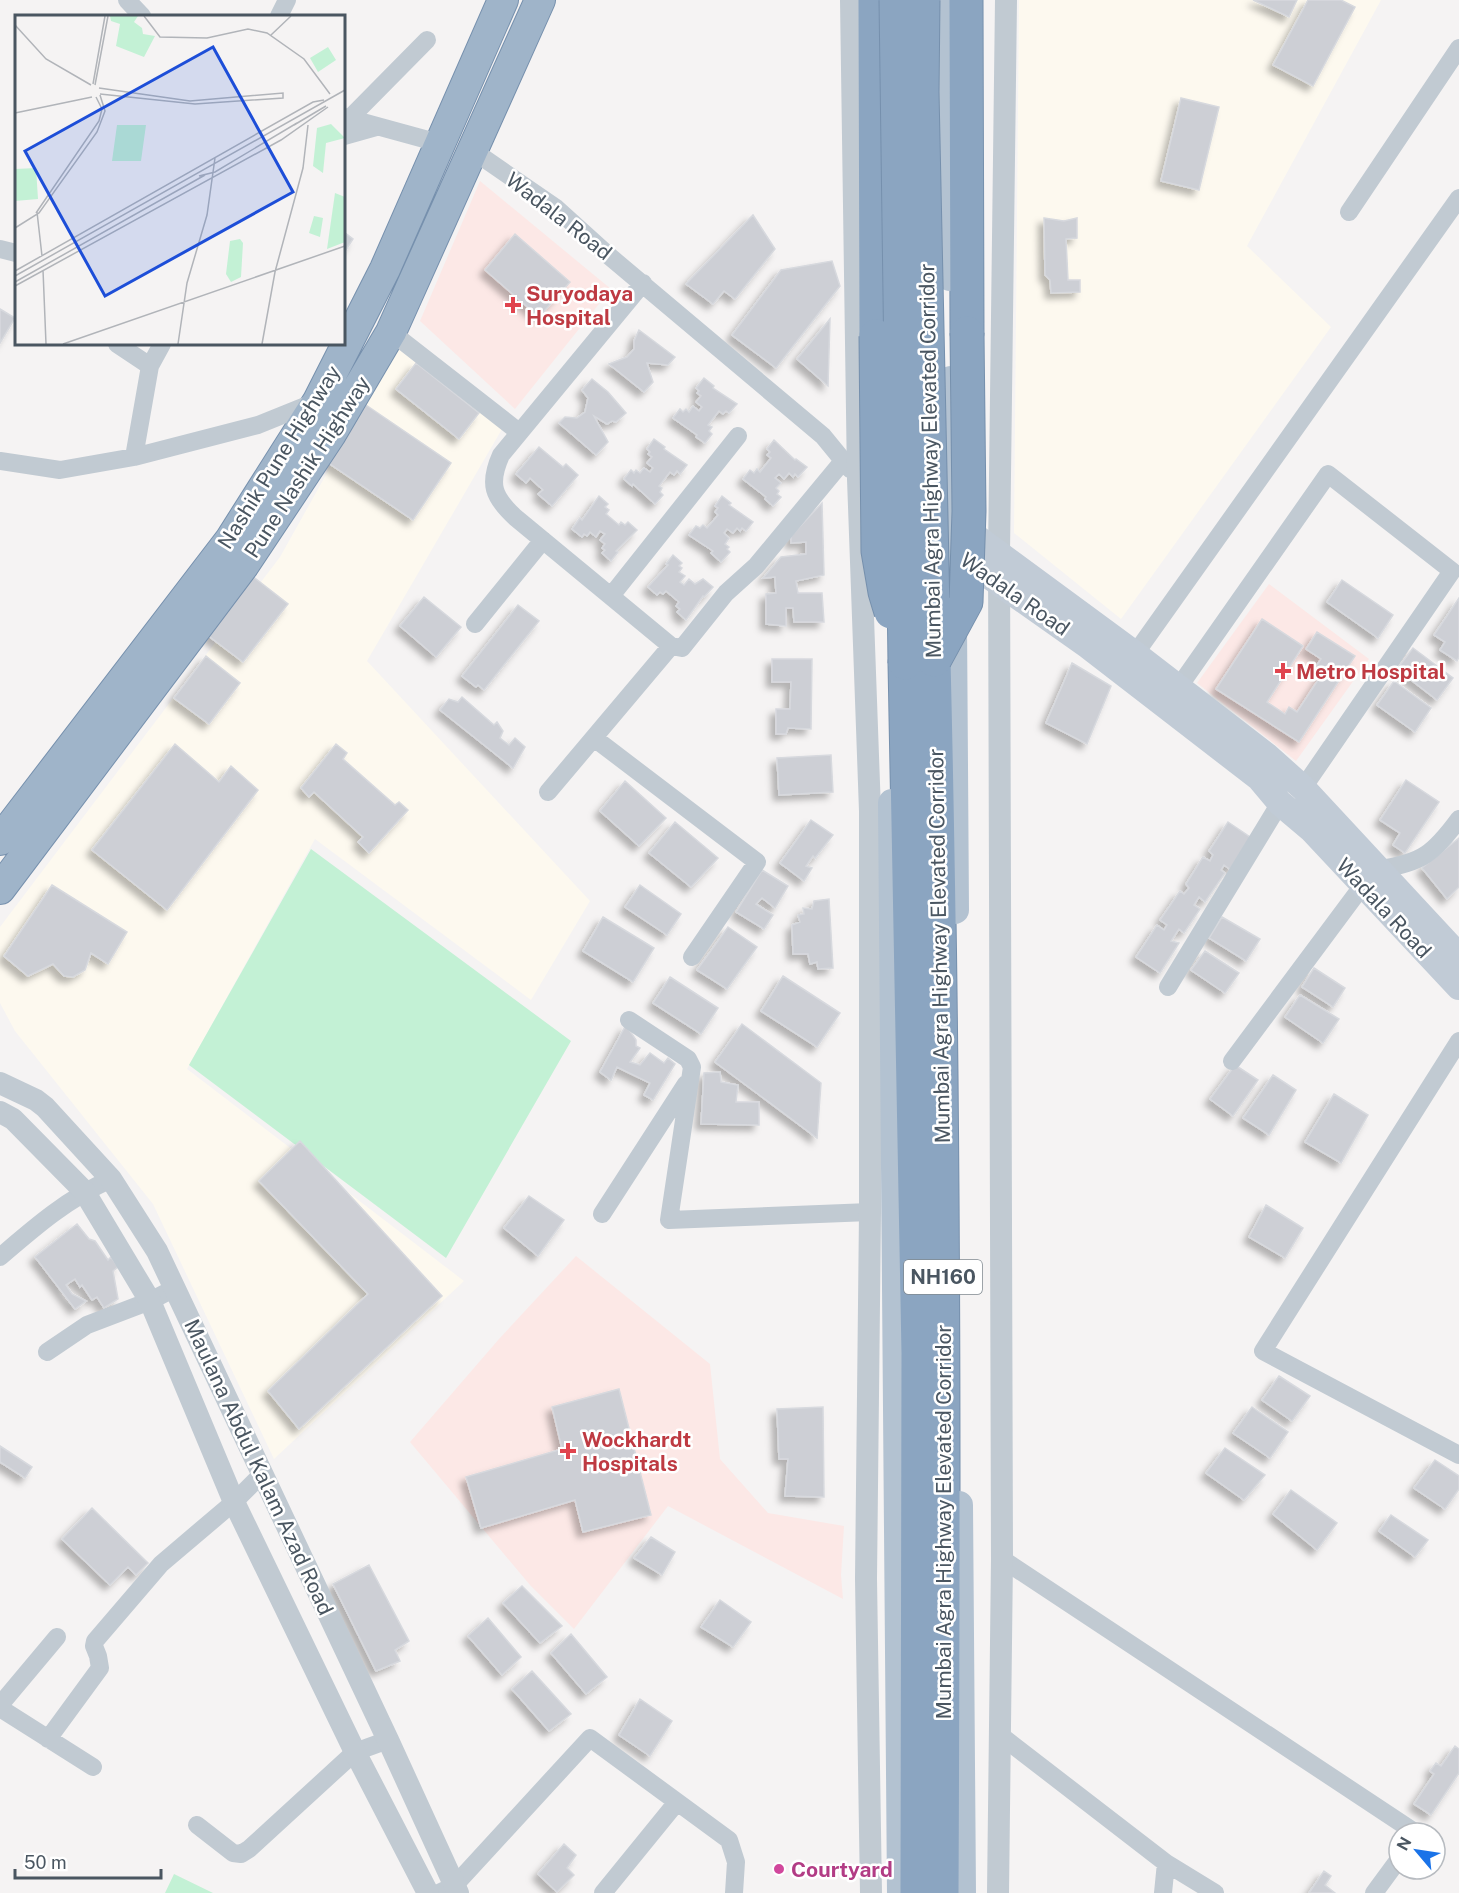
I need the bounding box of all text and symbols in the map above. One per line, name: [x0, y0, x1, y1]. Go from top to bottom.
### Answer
inset map: [15, 15, 345, 345]
street label: Wadala Road: [501, 167, 617, 265]
street label: Mumbai Agra Highway Elevated Corridor: [914, 263, 946, 659]
place label: Suryodaya Hospital: [526, 281, 633, 330]
marker: Suryodaya Hospital: [504, 296, 522, 314]
street label: Nashik Pune Highway: [212, 361, 346, 553]
street label: Pune Nashik Highway: [239, 371, 375, 563]
street label: Wadala Road: [956, 547, 1074, 641]
place label: Metro Hospital: [1296, 659, 1446, 684]
marker: Metro Hospital: [1274, 662, 1292, 680]
street label: Mumbai Agra Highway Elevated Corridor: [923, 748, 955, 1144]
street label: Wadala Road: [1331, 853, 1437, 963]
road number: NH160: [904, 1260, 982, 1294]
street label: Maulana Abdul Kalam Azad Road: [179, 1315, 339, 1619]
street label: Mumbai Agra Highway Elevated Corridor: [931, 1324, 956, 1720]
place label: Wockhardt Hospitals: [582, 1427, 691, 1476]
marker: Wockhardt Hospitals: [559, 1442, 577, 1460]
north arrow: [1387, 1821, 1447, 1881]
text: N: [1393, 1834, 1416, 1854]
scale bar: [15, 1842, 160, 1880]
text: 50 m: [24, 1852, 67, 1873]
place label: Courtyard: [791, 1857, 893, 1882]
marker: Courtyard: [772, 1862, 786, 1876]

